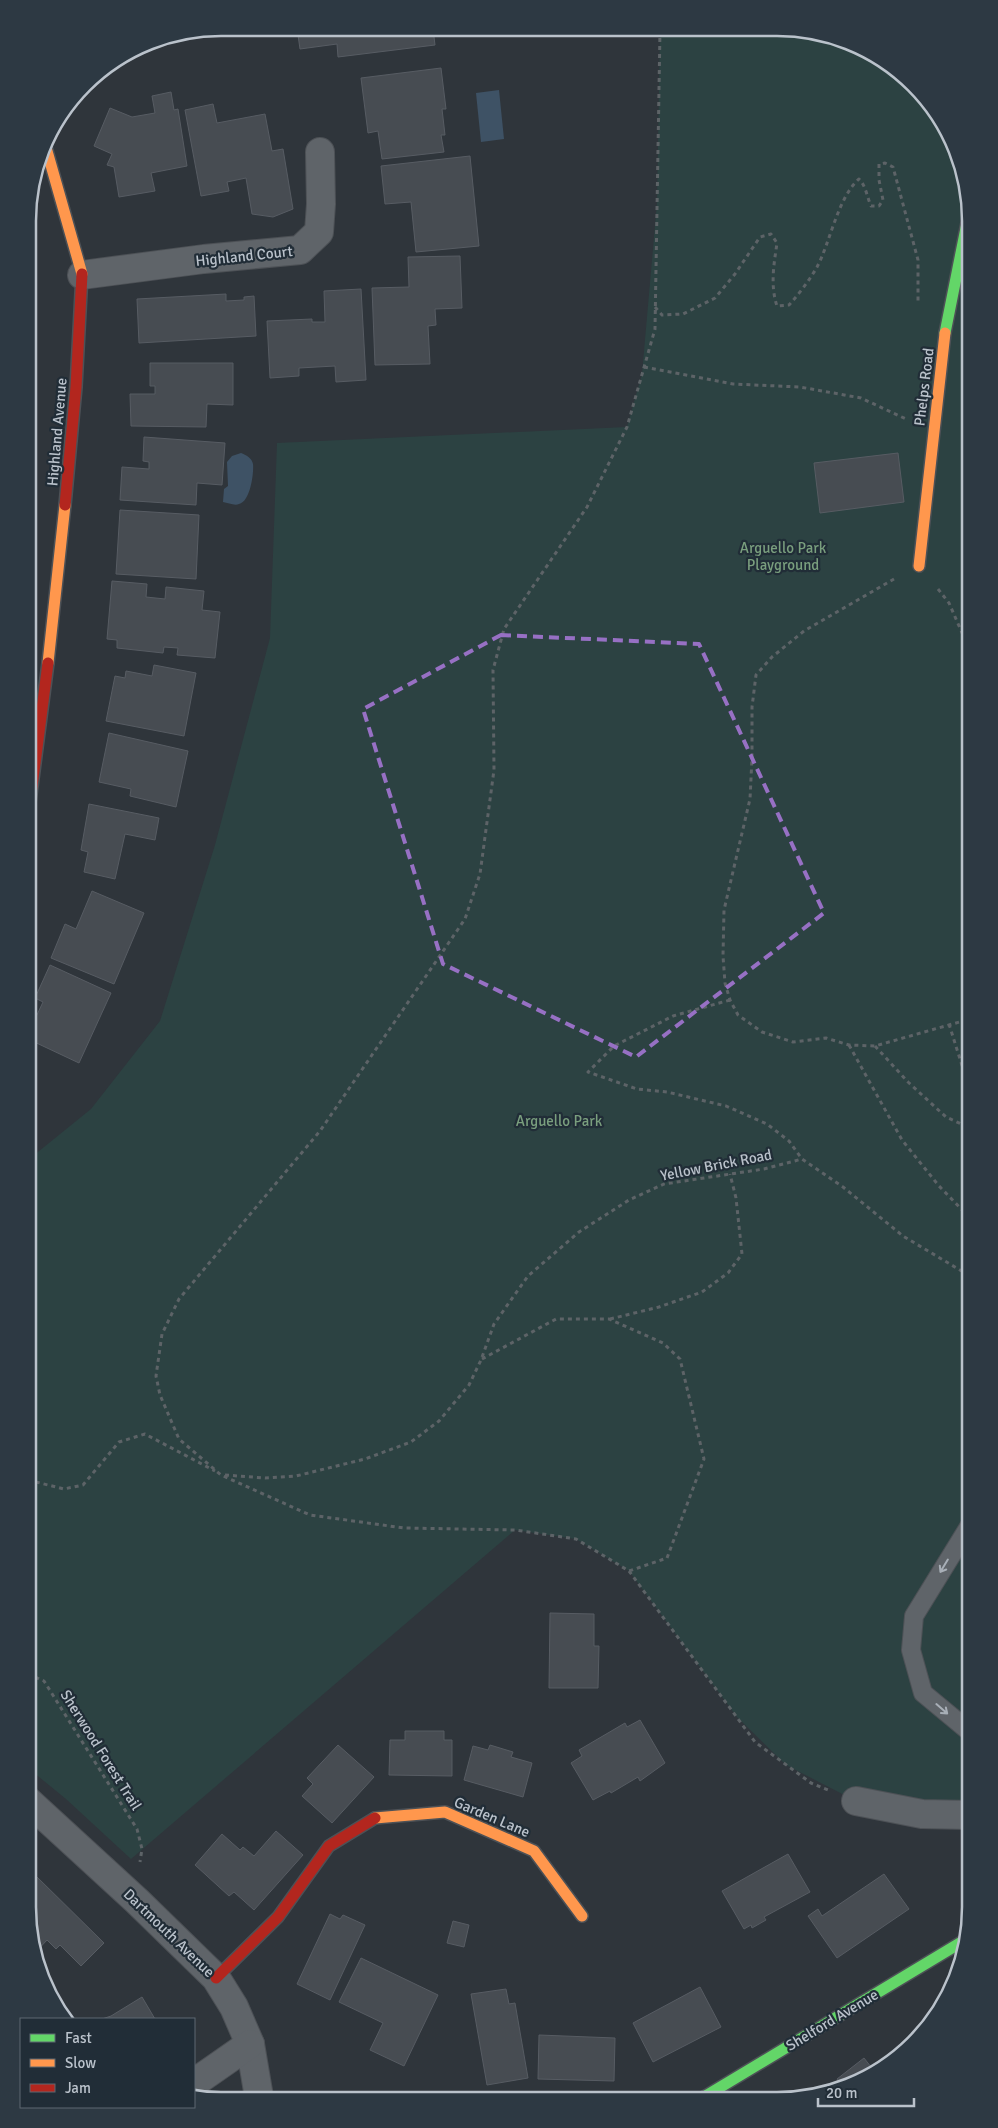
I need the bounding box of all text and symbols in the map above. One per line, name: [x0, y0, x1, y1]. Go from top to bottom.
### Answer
street label: Highland Court: [194, 242, 294, 270]
street label: Phelps Road: [910, 347, 938, 427]
street label: Highland Avenue: [43, 377, 71, 487]
park label: Arguello Park Playground: [740, 539, 827, 574]
park label: Arguello Park: [516, 1112, 603, 1130]
street label: Yellow Brick Road: [659, 1145, 773, 1185]
one-way arrow: [939, 1558, 949, 1572]
street label: Sherwood Forest Trail: [57, 1686, 145, 1814]
one-way arrow: [935, 1704, 948, 1715]
street label: Garden Lane: [451, 1793, 533, 1841]
street label: Dartmouth Avenue: [120, 1885, 218, 1981]
street label: Shelford Avenue: [783, 1985, 881, 2055]
legend: [20, 2018, 195, 2108]
text: Fast: [65, 2029, 92, 2047]
text: Slow: [65, 2054, 96, 2072]
scale bar: [818, 2076, 914, 2108]
text: Jam: [65, 2079, 91, 2097]
text: 20 m: [826, 2084, 857, 2102]

